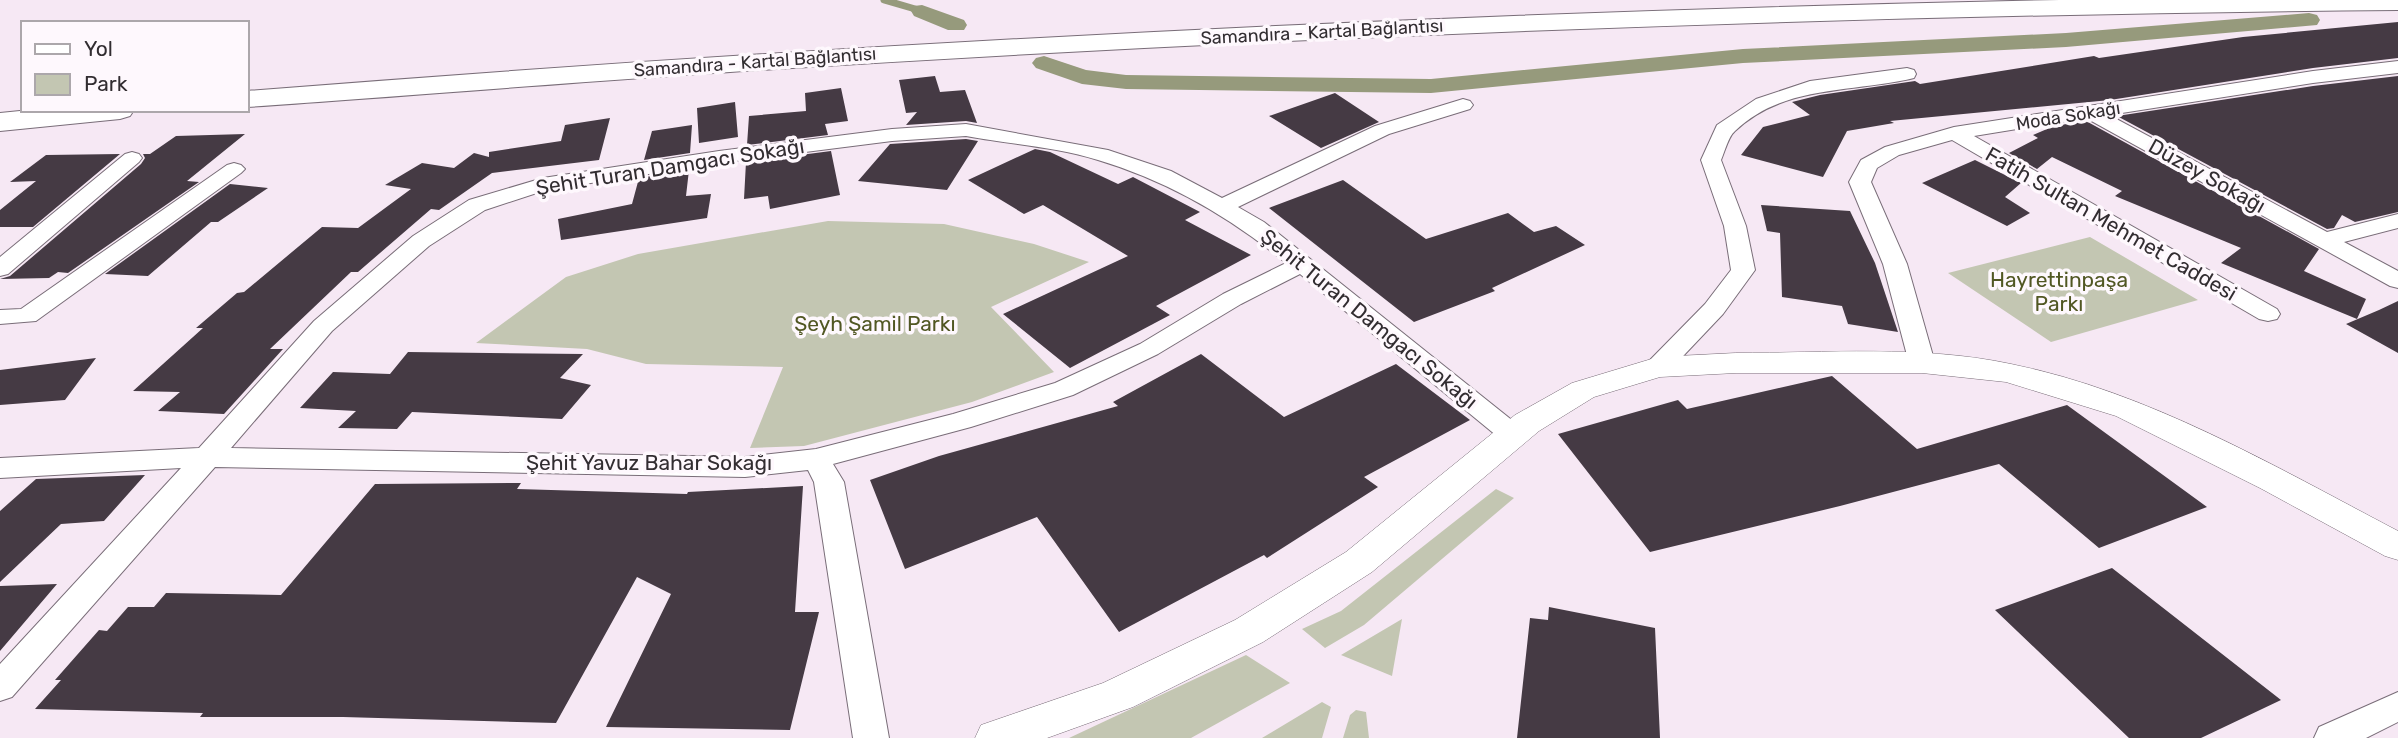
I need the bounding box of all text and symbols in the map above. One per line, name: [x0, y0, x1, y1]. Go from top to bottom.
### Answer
street label: Samandıra - Kartal Bağlantısı: [1200, 15, 1444, 49]
legend: [21, 21, 248, 112]
text: Yol: [84, 36, 113, 61]
street label: Samandıra - Kartal Bağlantısı: [633, 43, 877, 81]
text: Park: [84, 71, 128, 96]
street label: Moda Sokağı: [2014, 97, 2122, 135]
street label: Şehit Turan Damgacı Sokağı: [534, 133, 806, 200]
street label: Düzey Sokağı: [2144, 133, 2270, 218]
street label: Fatih Sultan Mehmet Caddesi: [1981, 141, 2241, 306]
street label: Şehit Turan Damgacı Sokağı: [1256, 223, 1483, 414]
park label: Hayrettinpaşa Parkı: [1990, 267, 2128, 316]
park label: Şeyh Şamil Parkı: [794, 311, 956, 336]
street label: Şehit Yavuz Bahar Sokağı: [526, 450, 772, 475]

